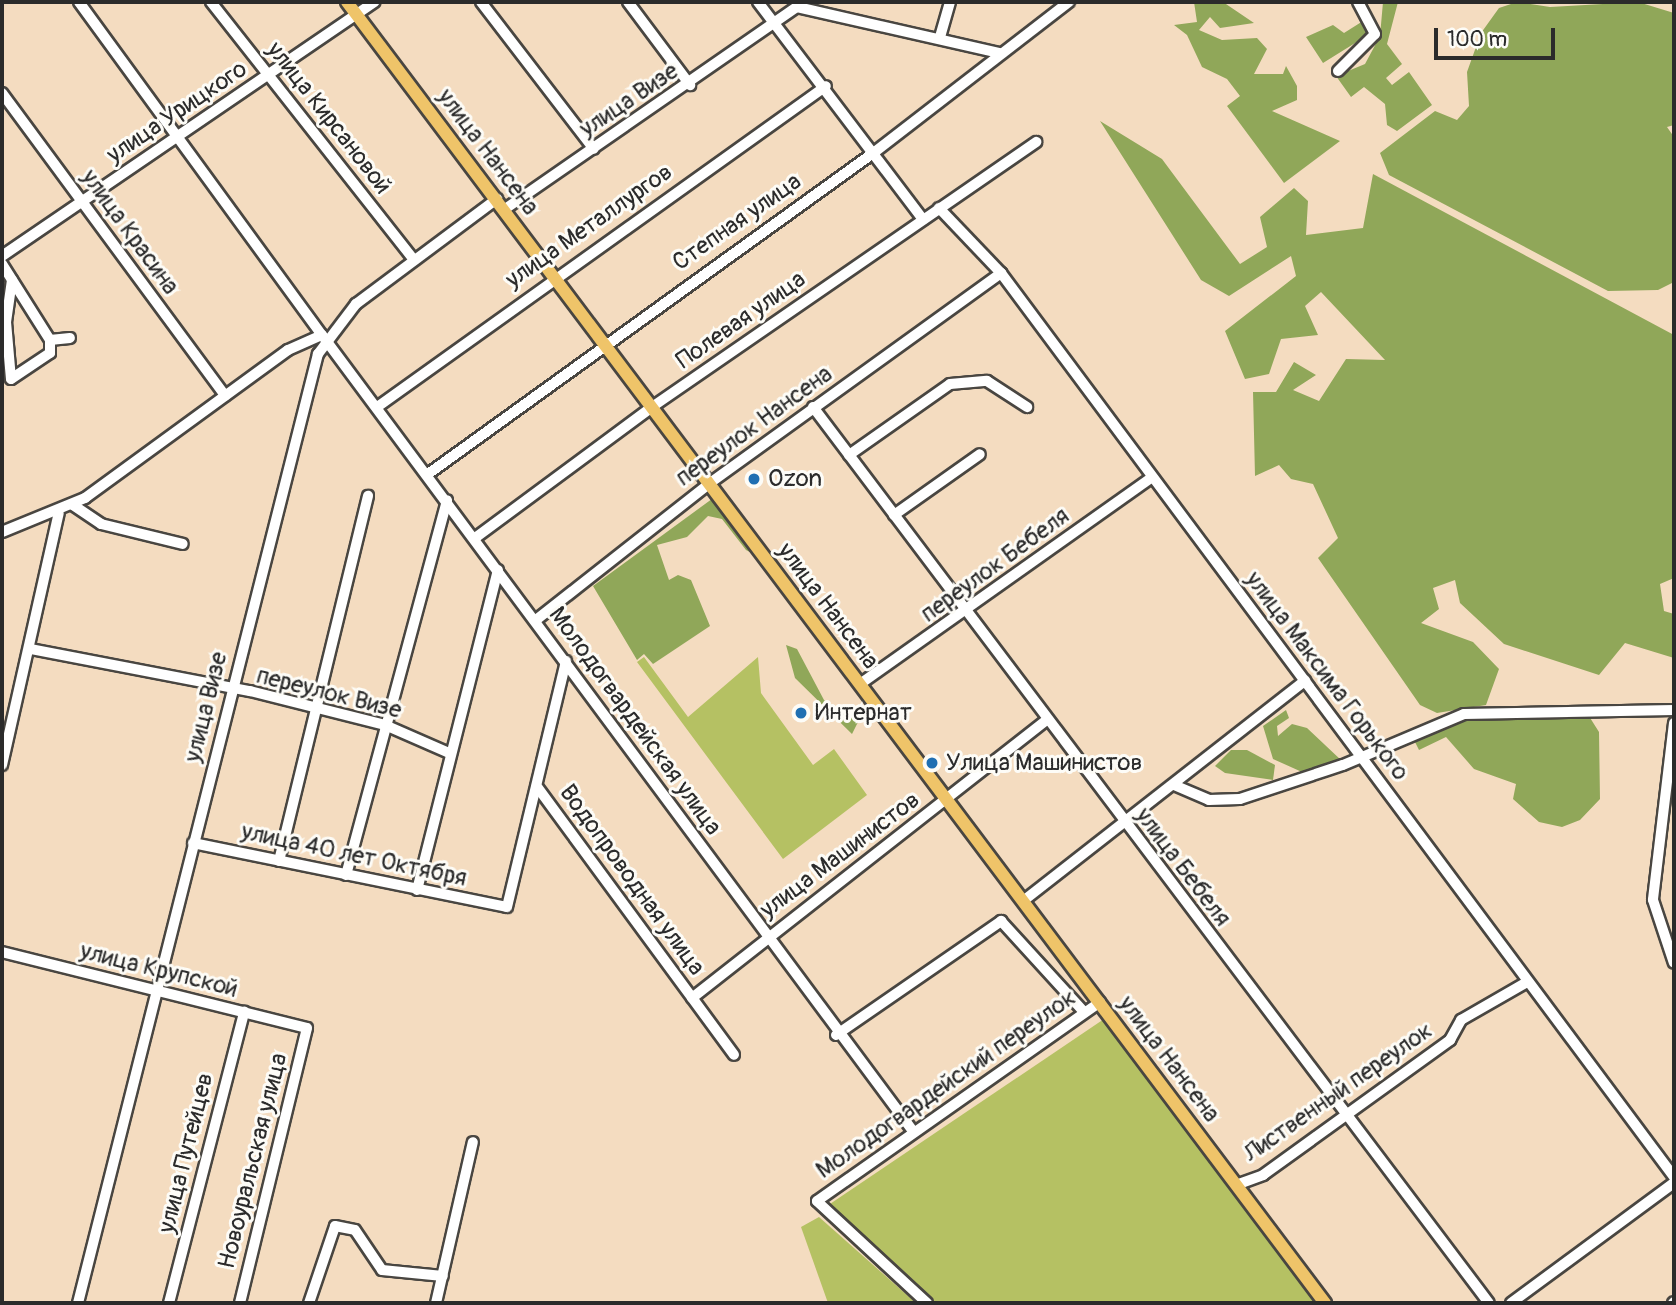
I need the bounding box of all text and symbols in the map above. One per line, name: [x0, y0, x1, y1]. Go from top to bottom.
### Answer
scale bar: [1438, 14, 1559, 58]
text: 100 m: [1447, 26, 1507, 53]
street label: улица Кирсановой: [261, 36, 397, 200]
street label: улица Урицкого: [101, 55, 253, 169]
street label: улица Визе: [574, 57, 684, 143]
street label: улица Нансена: [431, 83, 545, 221]
street label: улица Металлургов: [500, 158, 678, 294]
street label: улица Красина: [75, 164, 185, 300]
street label: Степная улица: [667, 167, 807, 277]
street label: Полевая улица: [671, 265, 811, 375]
street label: переулок Нансена: [670, 360, 838, 492]
place label: Ozon: [768, 465, 822, 493]
marker: Ozon: [746, 471, 762, 487]
street label: переулок Бебеля: [915, 502, 1075, 628]
street label: улица Нансена: [771, 537, 885, 675]
street label: улица Максима Горького: [1239, 566, 1415, 786]
street label: Молодогвардейская улица: [542, 601, 728, 841]
street label: улица Визе: [178, 649, 234, 765]
street label: переулок Визе: [254, 661, 404, 725]
place label: Интернат: [815, 699, 912, 727]
marker: Интернат: [793, 705, 809, 721]
place label: Улица Машинистов: [946, 749, 1142, 777]
marker: Улица Машинистов: [924, 755, 940, 771]
street label: Водопроводная улица: [553, 779, 711, 981]
street label: улица Машинистов: [755, 786, 925, 924]
street label: улица Бебеля: [1129, 802, 1237, 932]
street label: улица 40 лет Октября: [239, 817, 469, 893]
street label: улица Крупской: [77, 936, 241, 1004]
street label: Молодогвардейский переулок: [811, 983, 1081, 1185]
street label: улица Нансена: [1112, 990, 1226, 1128]
street label: Лиственный переулок: [1238, 1016, 1438, 1168]
street label: Новоуральская улица: [212, 1050, 294, 1272]
street label: улица Путейцев: [152, 1070, 220, 1236]

